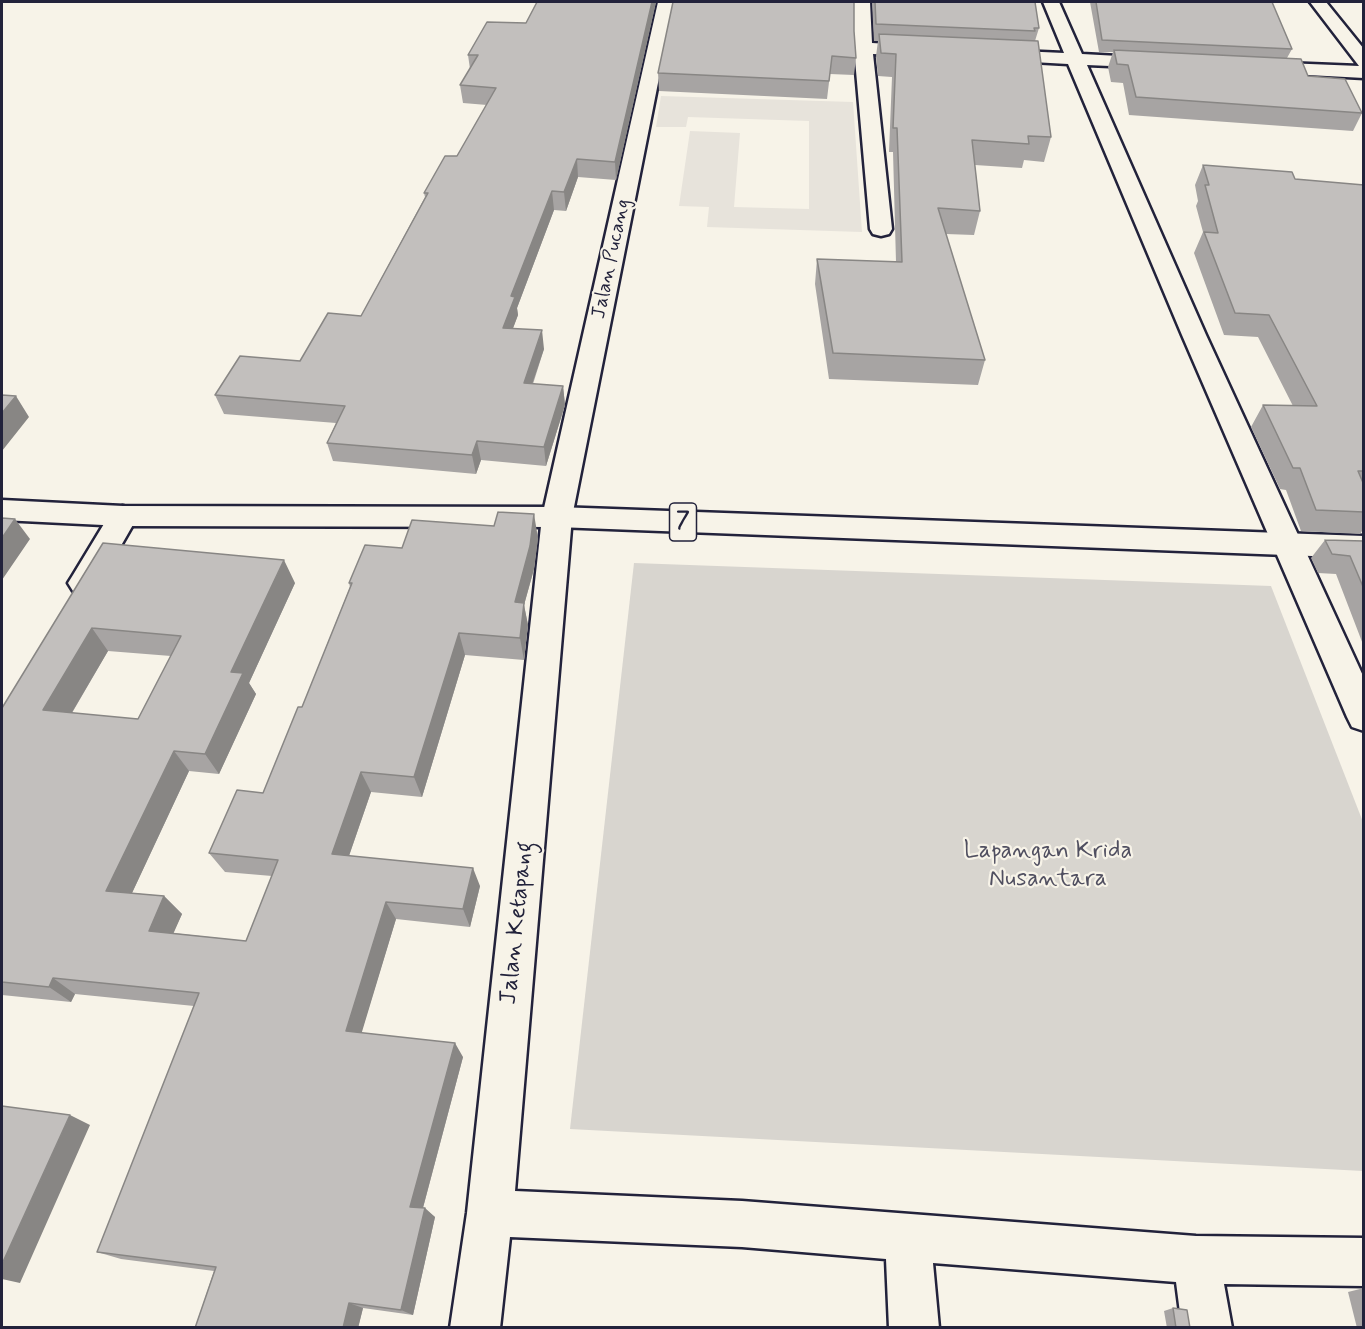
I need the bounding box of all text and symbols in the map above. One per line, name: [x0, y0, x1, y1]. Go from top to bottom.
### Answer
street label: Jalan Pucang: [588, 197, 636, 321]
road number: 7: [670, 503, 696, 541]
park label: Lapangan Krida Nusantara: [964, 838, 1132, 894]
street label: Jalan Ketapang: [495, 840, 541, 1006]

